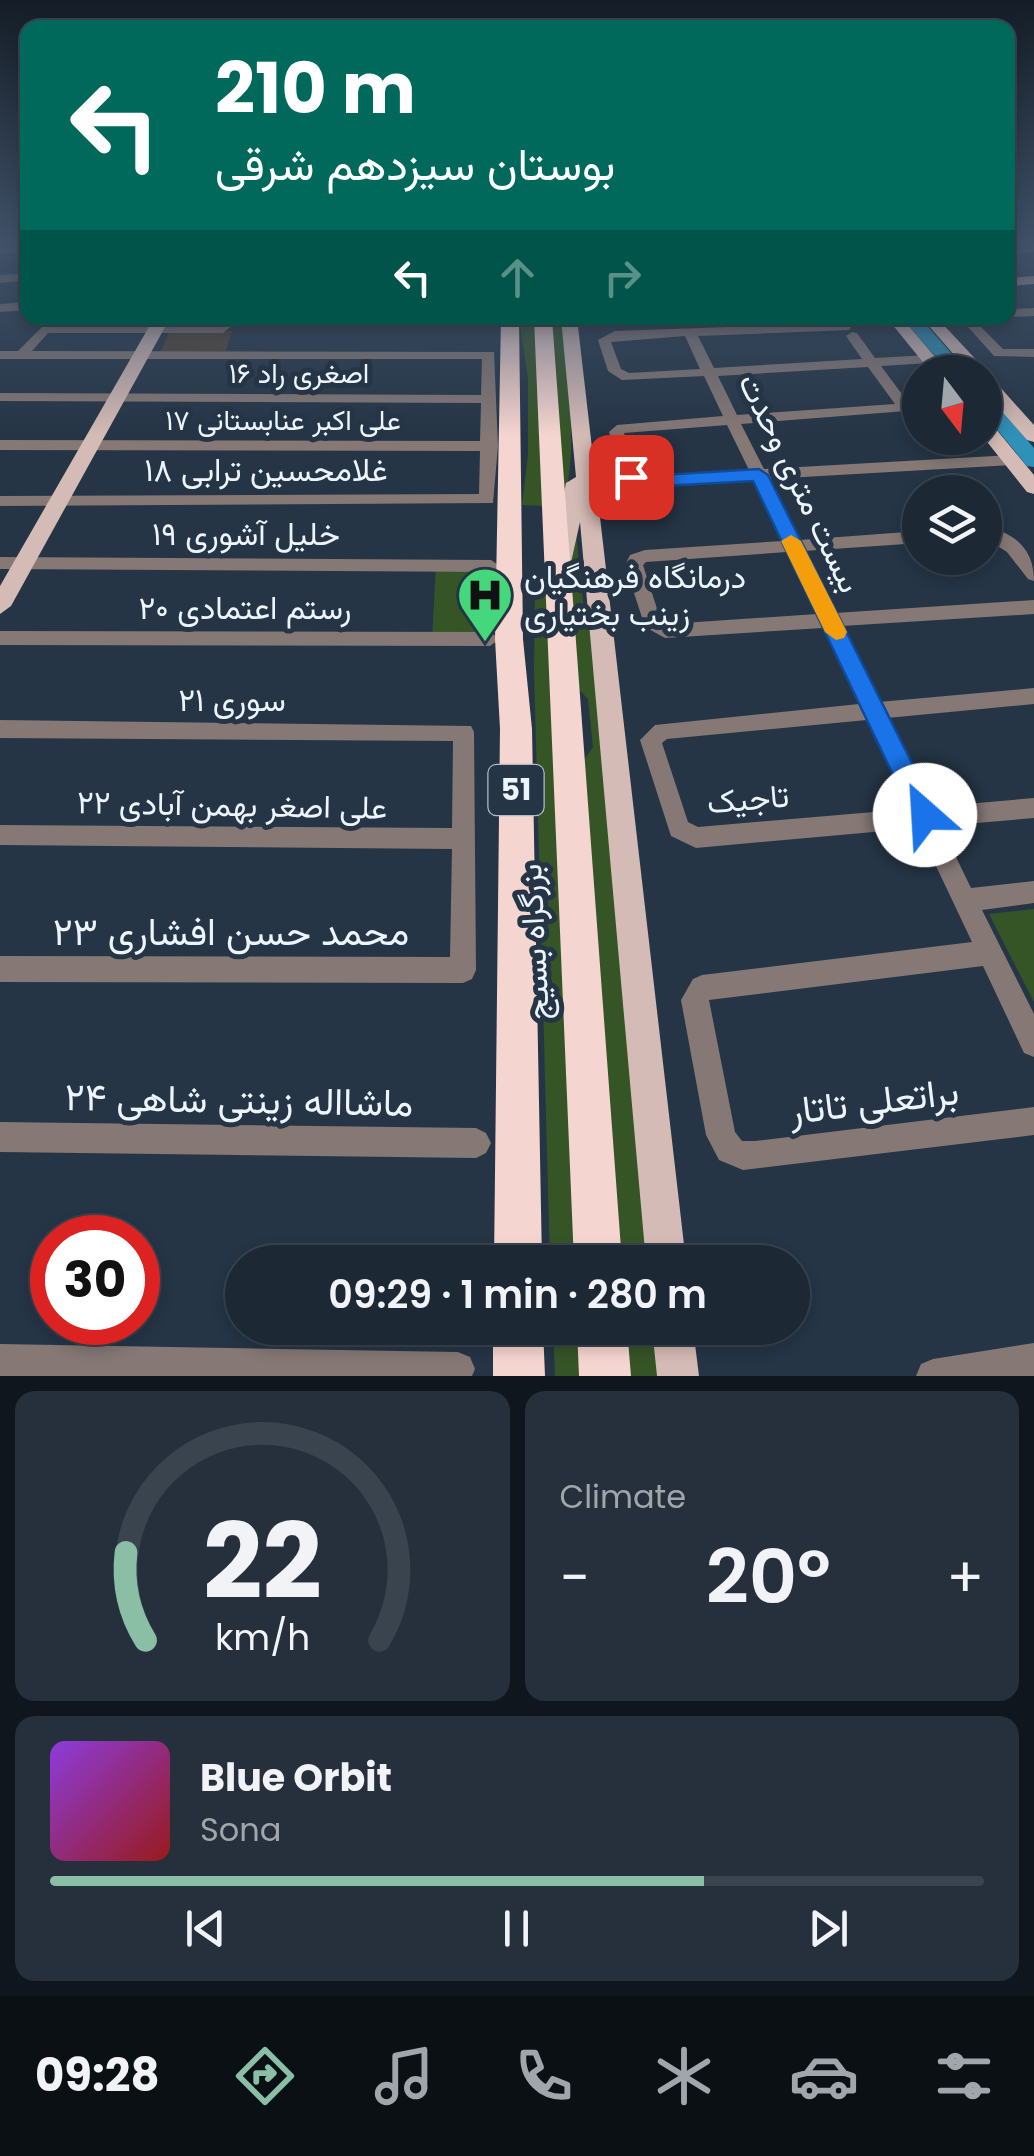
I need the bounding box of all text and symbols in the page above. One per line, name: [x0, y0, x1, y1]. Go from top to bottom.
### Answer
text: 210 m: [215, 39, 416, 138]
icon: left: [50, 60, 180, 190]
text: بوستان سیزدهم شرقی: [215, 133, 615, 196]
icon: left: [385, 250, 440, 305]
icon: ahead: [490, 250, 545, 305]
icon: right: [595, 250, 650, 305]
street label: اصغری راد ۱۶: [229, 354, 369, 393]
north arrow: [902, 355, 1002, 455]
map controls: [902, 355, 1002, 575]
street label: بیست متری وحدت: [728, 366, 873, 600]
street label: علی اکبر عنابستانی ۱۷: [165, 401, 401, 440]
pin: [589, 435, 674, 520]
street label: غلامحسین ترابی ۱۸: [144, 447, 388, 492]
icon: arrive: [604, 450, 659, 505]
button: layers: [902, 475, 1002, 575]
street label: خلیل آشوری ۱۹: [152, 511, 340, 556]
place label: درمانگاه فرهنگیان زینب بختیاری: [524, 554, 746, 636]
hospital icon: درمانگاه فرهنگیان زینب بختیاری: [455, 565, 515, 644]
street label: رستم اعتمادی ۲۰: [139, 585, 351, 630]
street label: سوری ۲۱: [178, 677, 286, 722]
position arrow: [873, 763, 977, 867]
road number: 51: [488, 765, 544, 815]
street label: تاجیک: [705, 773, 791, 824]
street label: علی اصغر بهمن آبادی ۲۲: [77, 779, 387, 830]
street label: بزرگراه بسیج: [507, 863, 560, 1021]
street label: محمد حسن افشاری ۲۳: [53, 905, 409, 958]
street label: براتعلی تاتار: [785, 1064, 962, 1137]
street label: ماشااله زینتی شاهی ۲۴: [64, 1070, 414, 1129]
speed limit sign: 30: [30, 1215, 160, 1345]
text: 09:29 · 1 min · 280 m: [328, 1268, 707, 1321]
text: Climate: [560, 1474, 686, 1519]
text: 22: [203, 1489, 322, 1634]
text: 20°: [706, 1524, 831, 1629]
text: −: [560, 1539, 590, 1616]
text: +: [946, 1539, 984, 1616]
text: km/h: [215, 1612, 310, 1663]
text: Blue Orbit: [200, 1751, 392, 1804]
text: Sona: [200, 1807, 281, 1852]
icon: previous: [178, 1901, 233, 1956]
icon: pause: [489, 1901, 544, 1956]
icon: next: [801, 1901, 856, 1956]
icon: directions: [230, 2041, 300, 2111]
icon: music: [369, 2041, 439, 2111]
icon: phone: [509, 2041, 579, 2111]
icon: climate: [649, 2041, 719, 2111]
icon: car: [789, 2041, 859, 2111]
icon: filters: [929, 2041, 999, 2111]
text: 09:28: [35, 2044, 160, 2107]

